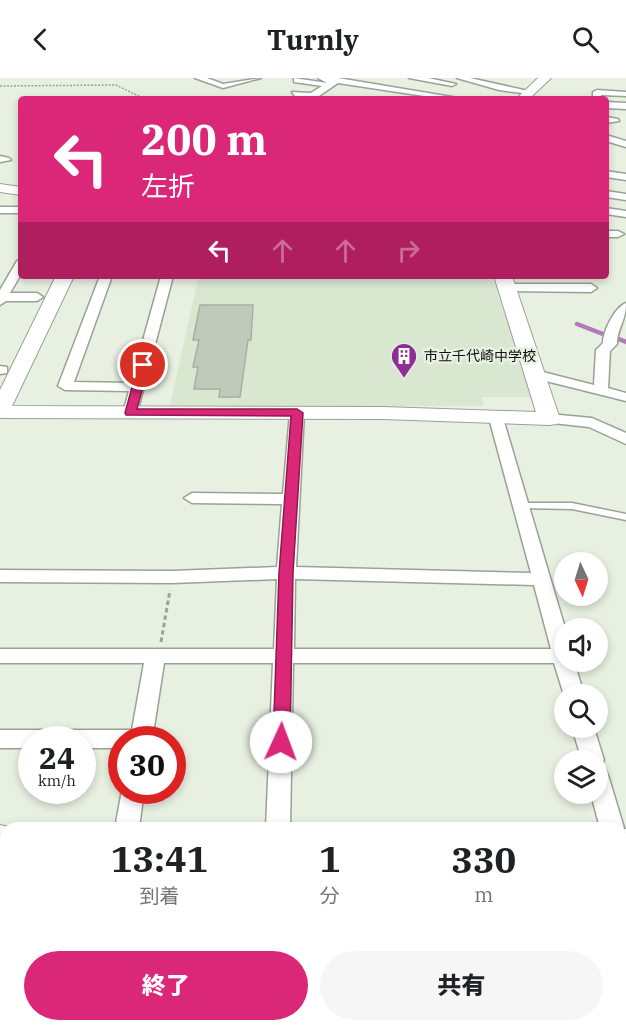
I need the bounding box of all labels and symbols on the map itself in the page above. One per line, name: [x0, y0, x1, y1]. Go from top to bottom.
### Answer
pin: [117, 339, 168, 390]
building icon: 市立千代崎中学校: [389, 341, 419, 379]
place label: 市立千代崎中学校: [424, 347, 536, 365]
north arrow: [554, 552, 608, 606]
position arrow: [249, 710, 313, 774]
speed limit sign: 30: [108, 726, 186, 804]

